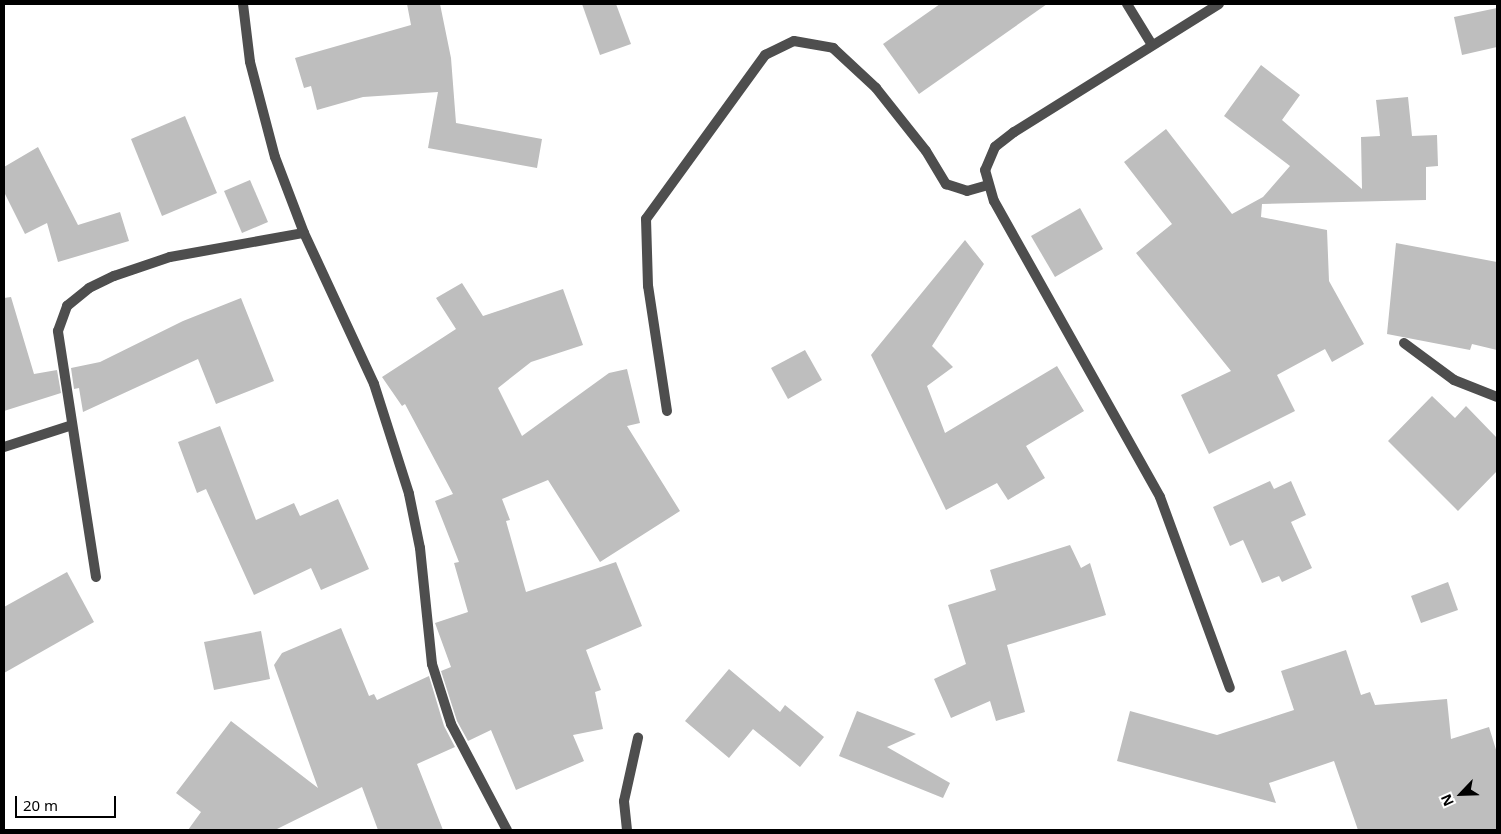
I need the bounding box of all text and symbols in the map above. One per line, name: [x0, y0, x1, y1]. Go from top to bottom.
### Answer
north arrow: [1436, 769, 1486, 819]
scale bar: [18, 786, 119, 818]
text: N: [1436, 791, 1458, 809]
text: 20 m: [23, 795, 58, 815]

